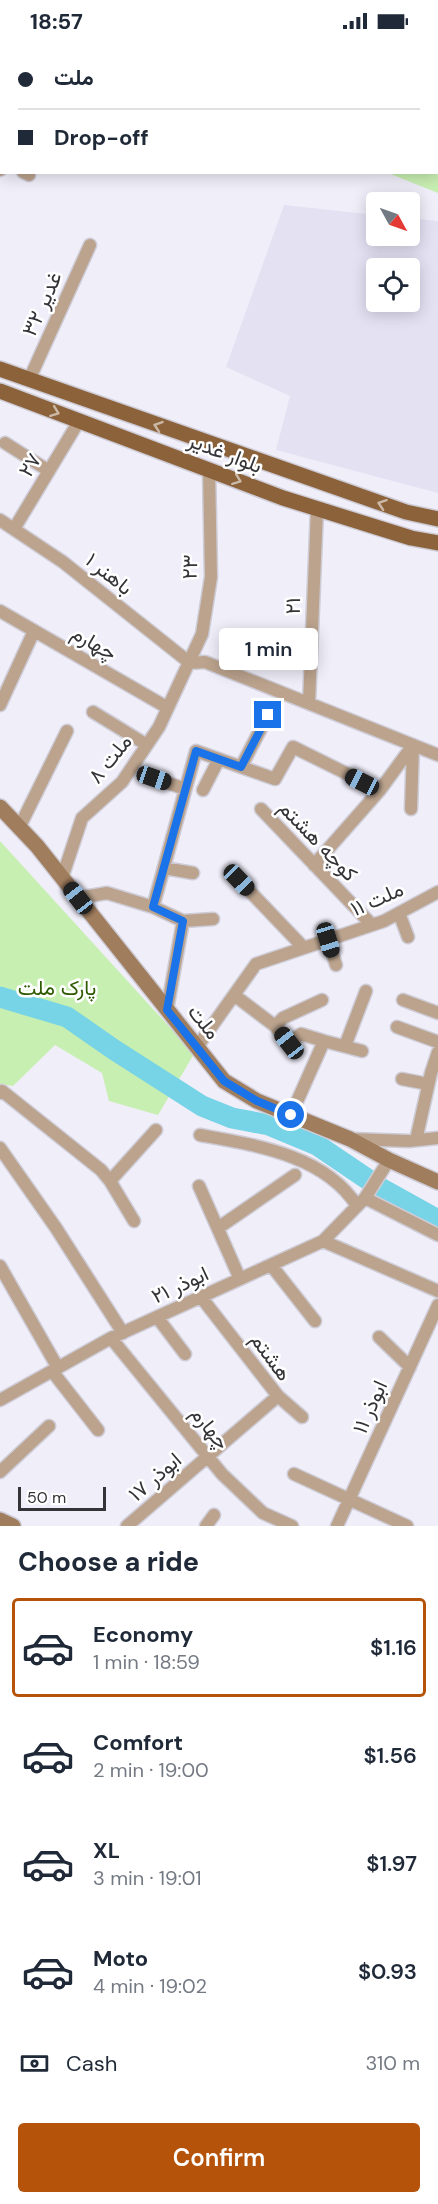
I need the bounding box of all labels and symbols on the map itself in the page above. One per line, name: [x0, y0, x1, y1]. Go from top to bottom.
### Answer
north arrow: [366, 192, 420, 246]
street label: ۳۲ غدیر: [15, 267, 69, 341]
one-way arrow: [48, 405, 59, 417]
one-way arrow: [153, 420, 164, 433]
street label: بلوار غدیر: [183, 426, 266, 480]
street label: ۲۷: [12, 448, 48, 482]
one-way arrow: [231, 473, 242, 485]
one-way arrow: [377, 498, 388, 511]
street label: باهنر ۱: [80, 546, 138, 602]
street label: ۲۳: [176, 554, 204, 580]
street label: ۲۱: [279, 597, 307, 615]
street label: چهارم: [66, 619, 122, 667]
callout: 1 min: [218, 628, 318, 670]
route end: [254, 701, 281, 728]
street label: ۸ ملت: [82, 729, 138, 789]
car: [134, 764, 174, 792]
car: [342, 766, 382, 798]
street label: کوچه هشتم: [272, 794, 364, 888]
car: [220, 861, 258, 899]
street label: ۱۱ ملت: [346, 875, 408, 923]
car: [60, 878, 96, 918]
car: [314, 920, 342, 960]
park label: پارک ملت: [18, 974, 96, 1002]
street label: ملت: [181, 999, 227, 1045]
car: [271, 1023, 307, 1063]
route start: [277, 1101, 304, 1128]
street label: ۲۱ ابوذر: [147, 1260, 213, 1310]
street label: هشتم: [244, 1327, 298, 1387]
street label: ابوذر ۱۱: [346, 1376, 394, 1438]
street label: چهارم: [184, 1401, 236, 1455]
street label: ۱۷ ابوذر: [123, 1446, 187, 1508]
scale bar: [18, 1484, 106, 1512]

